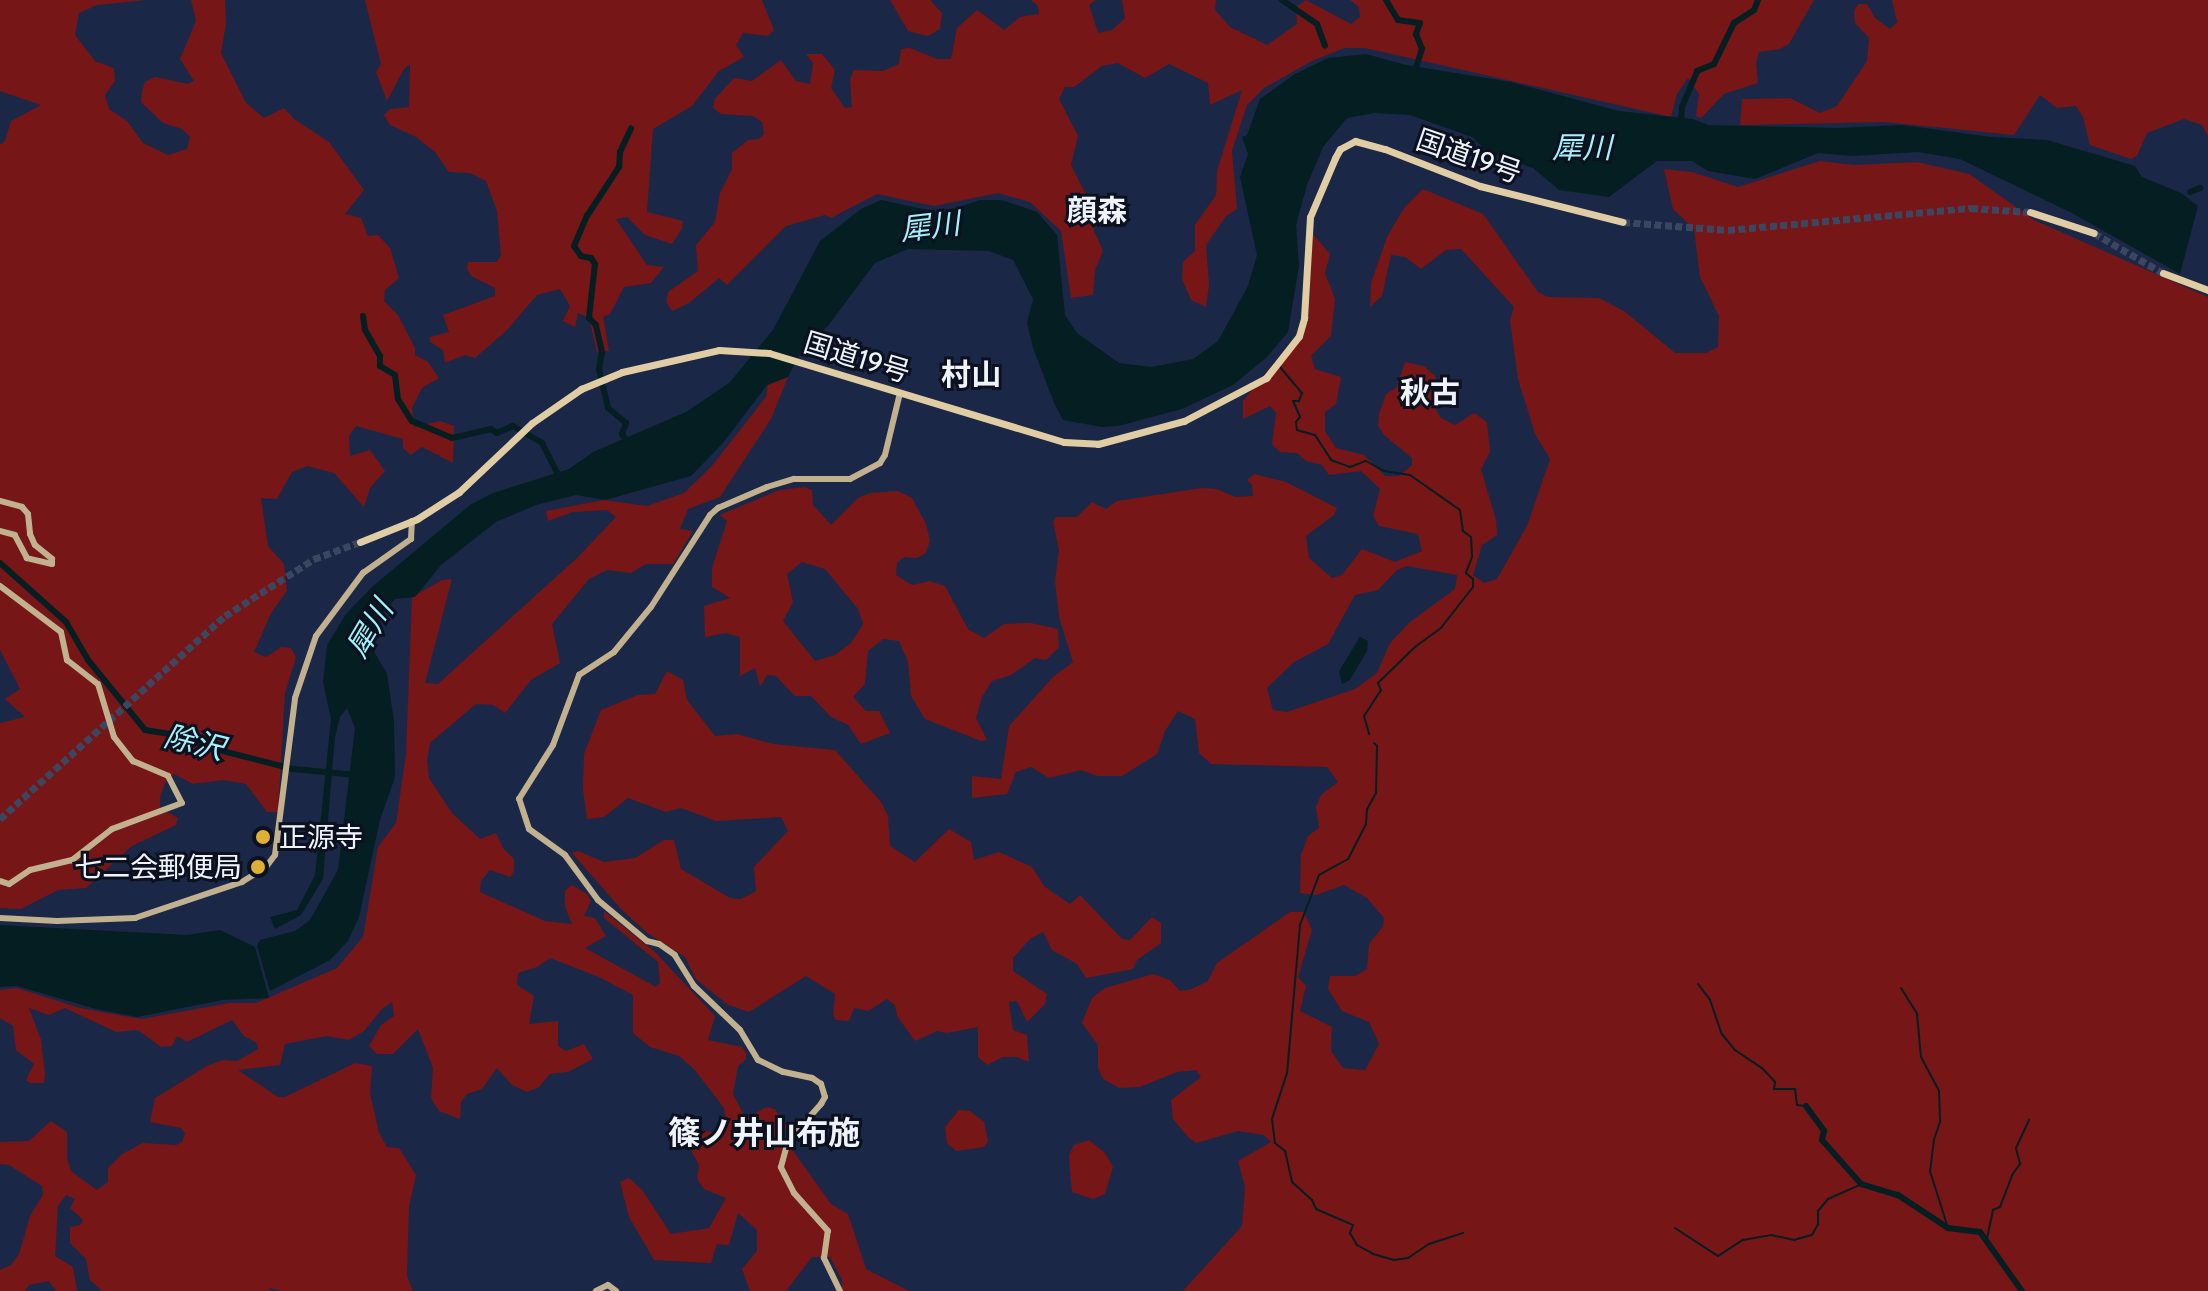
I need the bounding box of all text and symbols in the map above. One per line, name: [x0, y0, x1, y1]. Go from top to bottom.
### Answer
street label: 国道19号: [1412, 122, 1526, 190]
water label: 犀川: [1552, 130, 1612, 166]
district label: 顔森: [1067, 193, 1127, 229]
water label: 犀川: [898, 205, 962, 249]
street label: 国道19号: [800, 325, 914, 389]
district label: 村山: [941, 357, 1001, 393]
district label: 秋古: [1400, 375, 1460, 411]
water label: 犀川: [339, 594, 401, 664]
water label: 除沢: [161, 718, 227, 768]
place label: 正源寺: [279, 820, 363, 854]
marker: 正源寺: [254, 828, 272, 846]
place label: 七二会郵便局: [74, 850, 242, 884]
marker: 七二会郵便局: [249, 858, 267, 876]
district label: 篠ノ井山布施: [668, 1114, 860, 1152]

